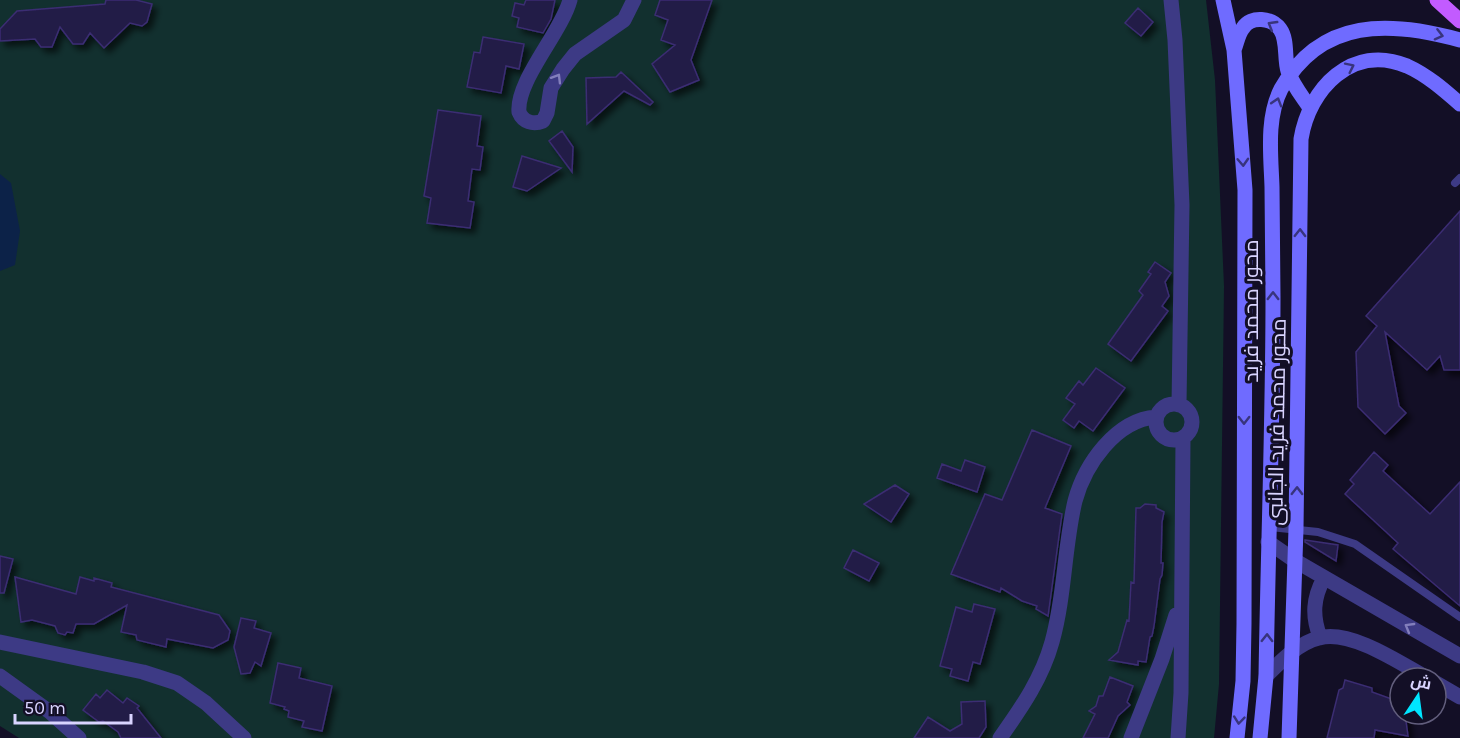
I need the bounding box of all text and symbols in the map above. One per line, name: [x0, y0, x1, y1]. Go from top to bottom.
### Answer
one-way arrow: [1268, 21, 1278, 32]
one-way arrow: [1433, 27, 1443, 40]
one-way arrow: [1344, 63, 1355, 75]
one-way arrow: [550, 74, 562, 84]
one-way arrow: [1270, 97, 1282, 108]
one-way arrow: [1237, 157, 1250, 166]
one-way arrow: [1294, 228, 1306, 237]
street label: محور محمد فريد: [1239, 240, 1263, 382]
one-way arrow: [1267, 291, 1279, 300]
street label: محور محمد فريد الجانبى: [1263, 318, 1292, 526]
one-way arrow: [1238, 415, 1250, 424]
one-way arrow: [1291, 486, 1303, 495]
one-way arrow: [1405, 623, 1415, 634]
one-way arrow: [1260, 633, 1273, 642]
north arrow: [1388, 666, 1448, 726]
text: ش: [1409, 670, 1433, 693]
scale bar: [15, 687, 130, 725]
text: 50 m: [24, 697, 66, 719]
one-way arrow: [1233, 715, 1246, 724]

